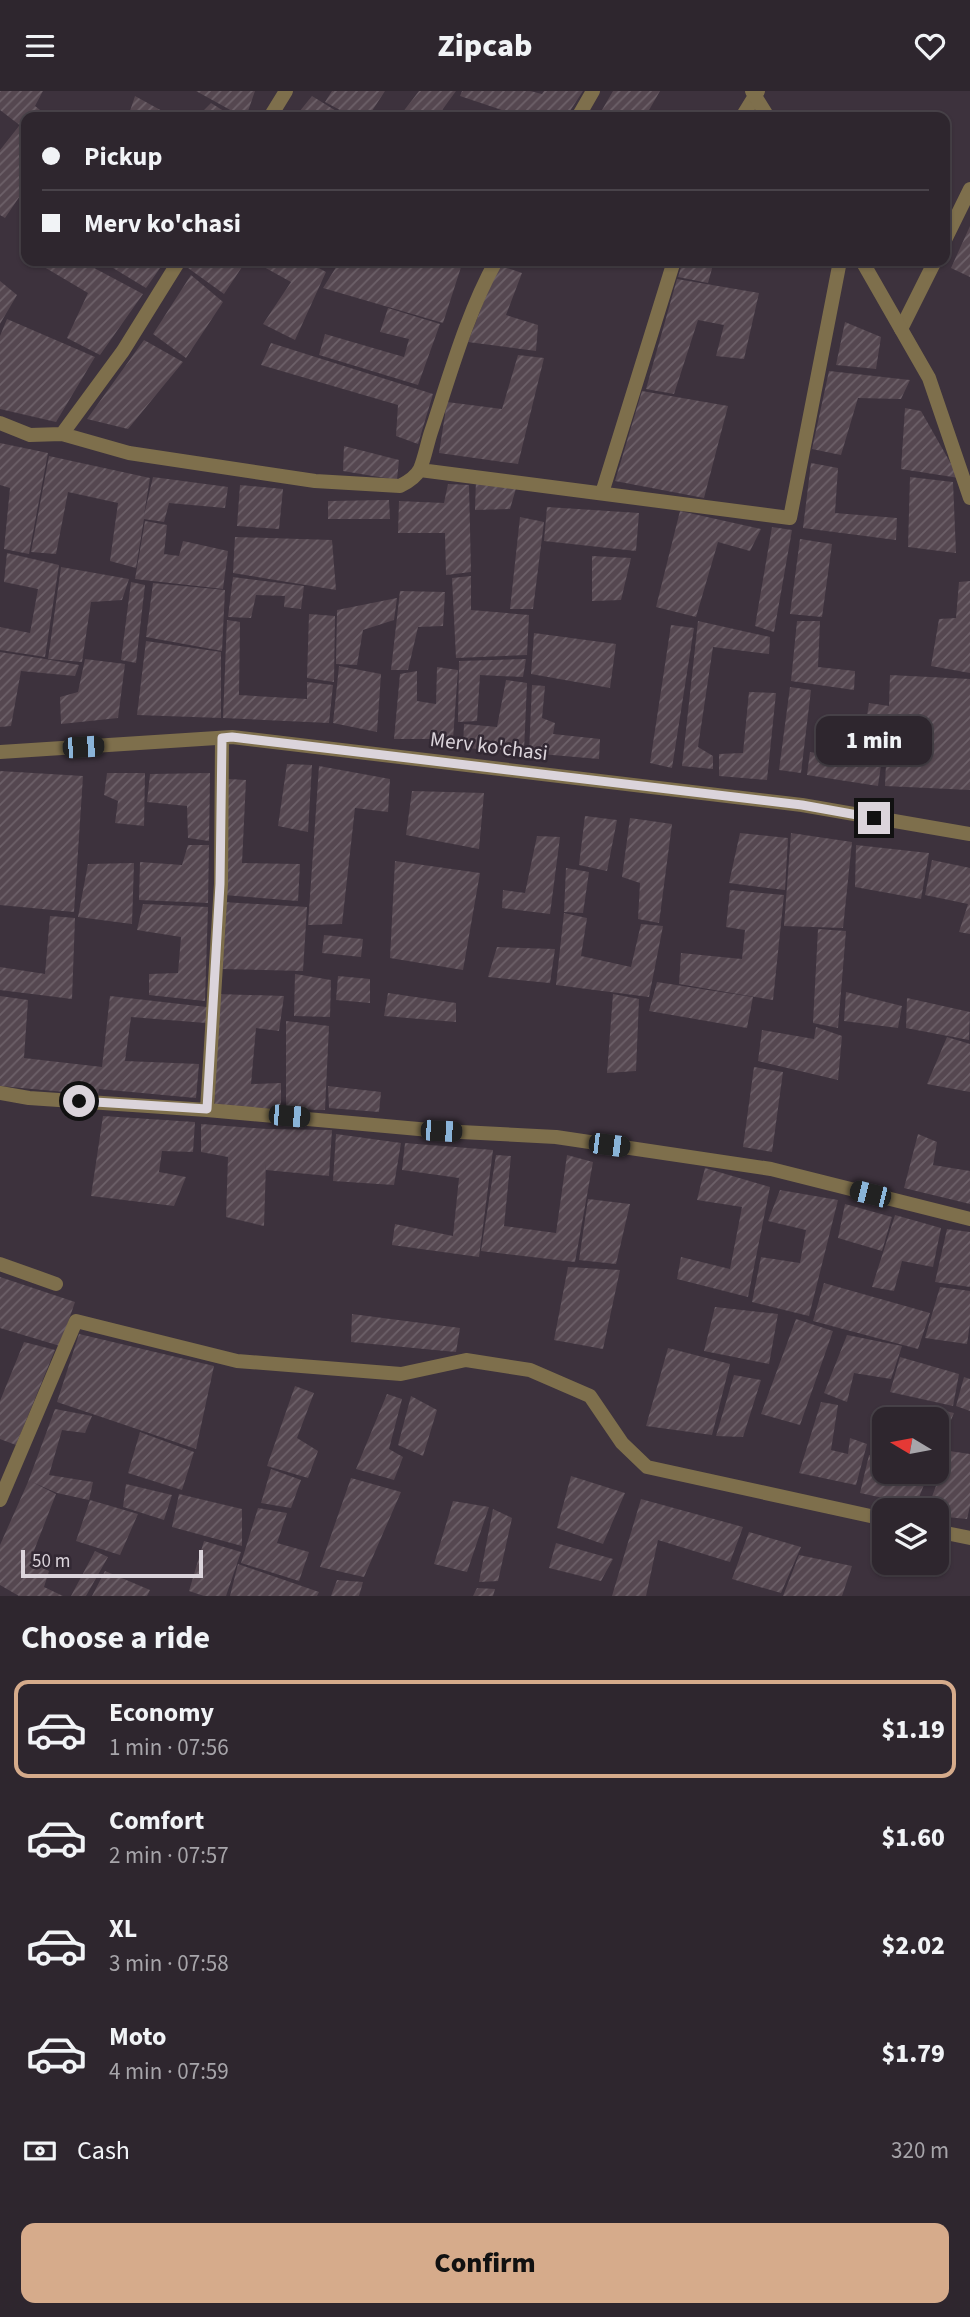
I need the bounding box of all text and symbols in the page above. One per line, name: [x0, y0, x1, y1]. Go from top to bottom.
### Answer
text: Zipcab: [438, 23, 532, 69]
icon: menu: [21, 27, 59, 65]
icon: heart: [911, 27, 949, 65]
text: Pickup: [84, 138, 162, 175]
text: Merv ko'chasi: [84, 205, 241, 242]
callout: 1 min: [816, 717, 932, 765]
street label: Merv ko'chasi: [428, 724, 550, 768]
text: 1 min: [846, 724, 902, 757]
car: [62, 735, 105, 759]
route end: [858, 802, 890, 834]
route start: [63, 1085, 95, 1117]
car: [268, 1104, 311, 1128]
car: [420, 1119, 463, 1143]
car: [587, 1132, 632, 1158]
car: [848, 1179, 893, 1209]
north arrow: [872, 1407, 948, 1484]
map controls: [872, 1407, 949, 1575]
button: layers: [872, 1498, 949, 1575]
scale bar: [21, 1547, 203, 1579]
text: 50 m: [32, 1548, 70, 1575]
text: Choose a ride: [21, 1615, 210, 1661]
text: Economy: [109, 1694, 214, 1731]
icon: car: [25, 1698, 88, 1761]
text: $1.19: [881, 1711, 945, 1748]
text: 1 min · 07:56: [109, 1731, 229, 1764]
text: Comfort: [109, 1802, 204, 1839]
icon: car: [25, 1806, 88, 1869]
text: $1.60: [881, 1819, 945, 1856]
text: 2 min · 07:57: [109, 1839, 229, 1872]
text: XL: [109, 1910, 137, 1947]
icon: car: [25, 1914, 88, 1977]
text: $2.02: [881, 1927, 945, 1964]
text: 3 min · 07:58: [109, 1947, 229, 1980]
text: Moto: [109, 2018, 166, 2055]
icon: car: [25, 2022, 88, 2085]
text: $1.79: [881, 2035, 945, 2072]
text: 4 min · 07:59: [109, 2055, 229, 2088]
icon: cash: [21, 2132, 59, 2170]
text: Cash: [77, 2132, 130, 2169]
text: 320 m: [891, 2134, 949, 2167]
button: Confirm: [21, 2223, 949, 2303]

